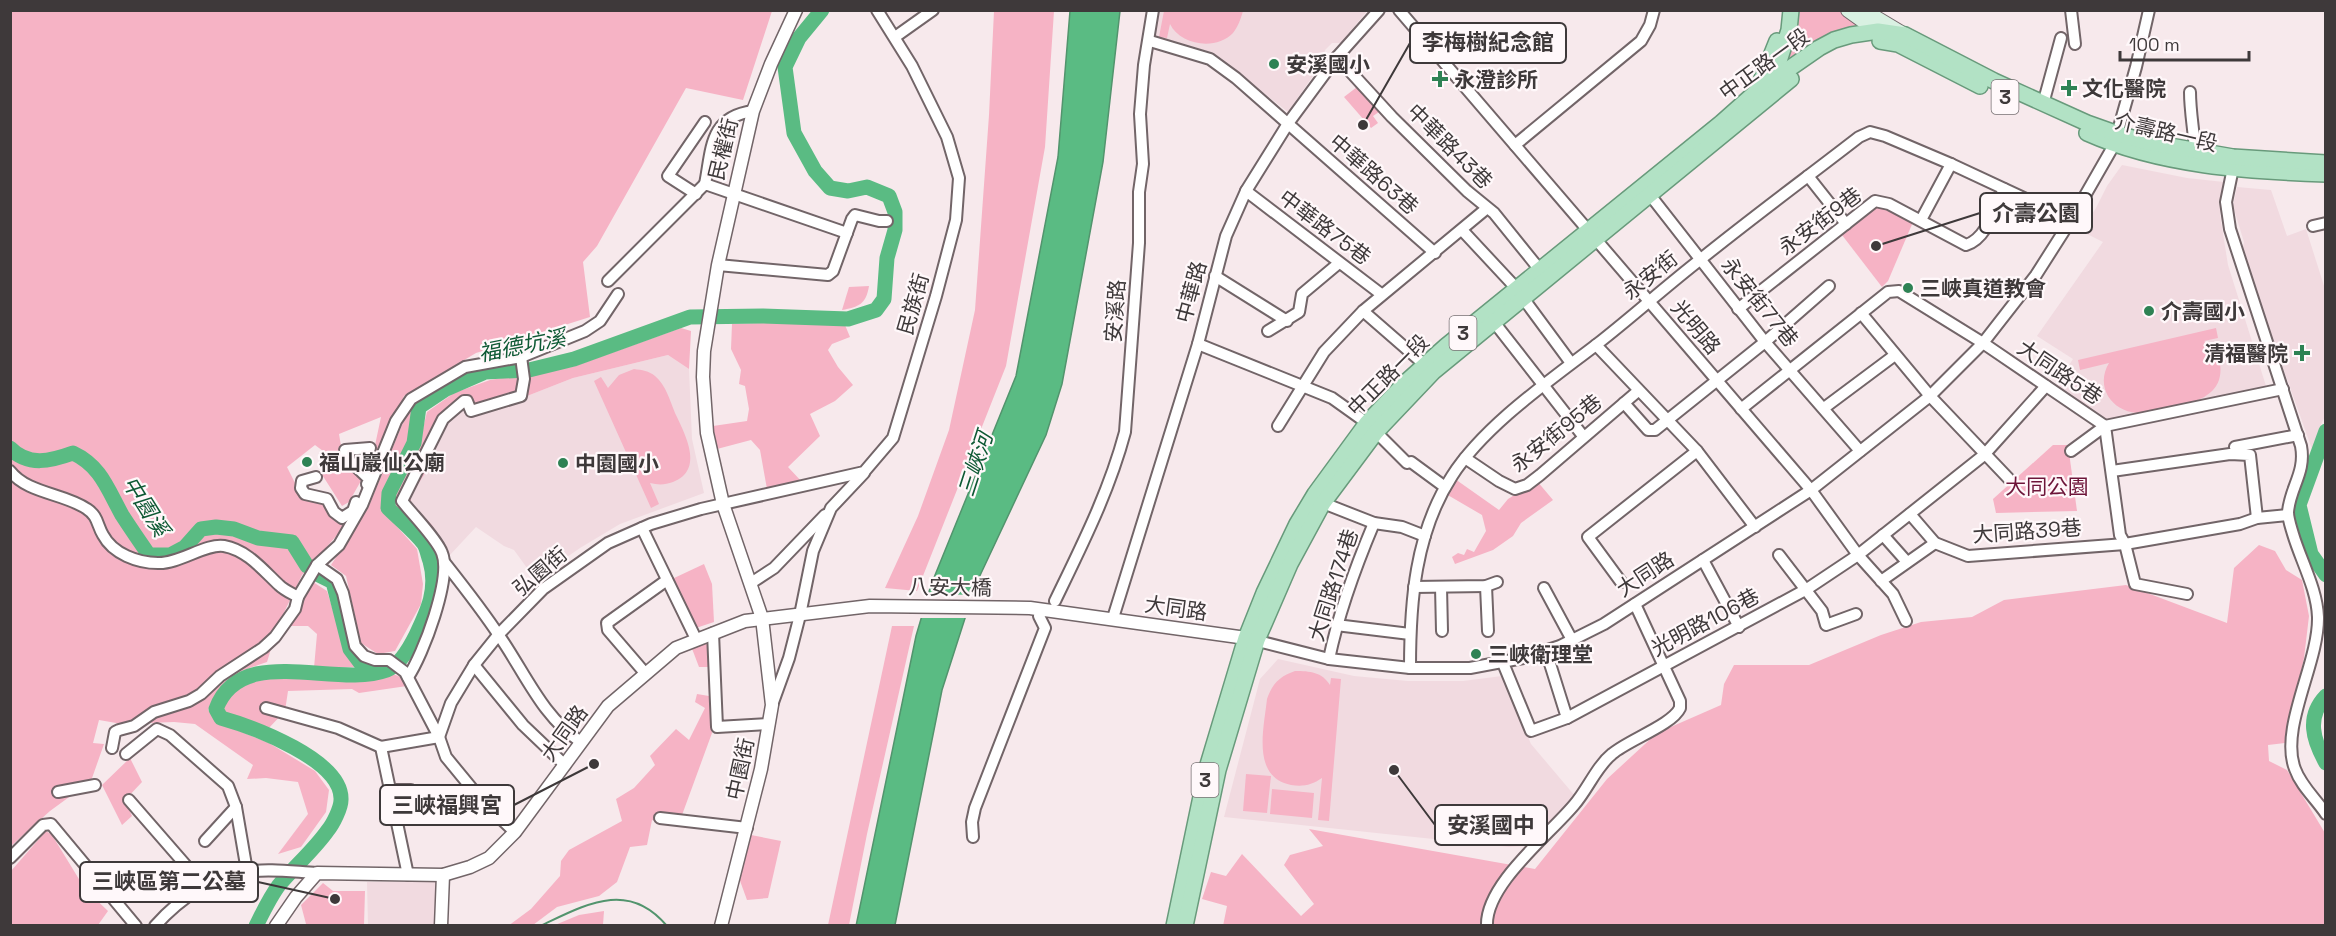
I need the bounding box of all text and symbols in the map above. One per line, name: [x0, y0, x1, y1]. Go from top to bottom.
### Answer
street label: 中正路一段: [1714, 22, 1814, 106]
callout: 李梅樹紀念館: [1410, 23, 1566, 63]
scale bar: [2120, 24, 2249, 62]
text: 李梅樹紀念館: [1422, 28, 1554, 56]
text: 100 m: [2129, 33, 2180, 56]
place label: 安溪國小: [1286, 51, 1370, 78]
marker: 安溪國小: [1267, 57, 1281, 71]
place label: 永澄診所: [1454, 66, 1538, 93]
marker: 永澄診所: [1431, 70, 1449, 88]
place label: 文化醫院: [2082, 75, 2166, 102]
marker: 文化醫院: [2060, 79, 2078, 97]
road number: 3: [1992, 80, 2018, 114]
street label: 中華路43巷: [1402, 98, 1498, 194]
street label: 介壽路一段: [2112, 107, 2220, 157]
street label: 民權街: [702, 115, 744, 183]
street label: 中華路63巷: [1324, 128, 1424, 220]
street label: 永安街9巷: [1773, 181, 1867, 261]
street label: 中華路75巷: [1274, 184, 1376, 270]
callout: 介壽公園: [1980, 193, 2092, 233]
text: 介壽公園: [1992, 199, 2080, 227]
street label: 永安街: [1617, 245, 1683, 305]
street label: 永安街77巷: [1716, 252, 1804, 352]
street label: 中華路: [1170, 258, 1212, 326]
street label: 民族街: [891, 270, 935, 338]
place label: 三峽真道教會: [1920, 275, 2046, 302]
street label: 安溪路: [1099, 279, 1131, 343]
marker: 三峽真道教會: [1901, 281, 1915, 295]
street label: 光明路: [1665, 294, 1727, 360]
place label: 介壽國小: [2161, 298, 2245, 325]
marker: 介壽國小: [2142, 304, 2156, 318]
road number: 3: [1450, 316, 1476, 350]
water label: 福德坑溪: [476, 322, 571, 367]
street label: 中正路一段: [1341, 328, 1435, 422]
street label: 大同路5巷: [2012, 334, 2108, 410]
place label: 清福醫院: [2204, 340, 2288, 367]
marker: 清福醫院: [2293, 344, 2311, 362]
street label: 永安街95巷: [1505, 388, 1607, 478]
water label: 三峽河: [951, 424, 1000, 500]
place label: 福山巖仙公廟: [319, 449, 445, 476]
place label: 中園國小: [575, 450, 659, 477]
marker: 福山巖仙公廟: [300, 455, 314, 469]
marker: 中園國小: [556, 456, 570, 470]
water label: 中園溪: [117, 471, 177, 544]
park label: 大同公園: [2005, 473, 2089, 500]
street label: 大同路39巷: [1971, 514, 2083, 548]
street label: 大同路174巷: [1302, 525, 1364, 645]
street label: 弘園街: [507, 540, 573, 602]
street label: 大同路: [1611, 546, 1679, 602]
street label: 八安大橋: [908, 573, 992, 601]
street label: 光明路106巷: [1646, 582, 1764, 662]
street label: 大同路: [1143, 590, 1209, 626]
place label: 三峽衛理堂: [1488, 641, 1593, 668]
marker: 三峽衛理堂: [1469, 647, 1483, 661]
street label: 大同路: [535, 700, 593, 766]
street label: 中園街: [720, 735, 760, 803]
road number: 3: [1192, 763, 1218, 797]
callout: 三峽福興宮: [380, 785, 514, 825]
text: 三峽福興宮: [392, 791, 502, 819]
callout: 安溪國中: [1435, 805, 1547, 845]
text: 安溪國中: [1447, 811, 1535, 839]
callout: 三峽區第二公墓: [80, 862, 258, 902]
text: 三峽區第二公墓: [92, 867, 246, 895]

